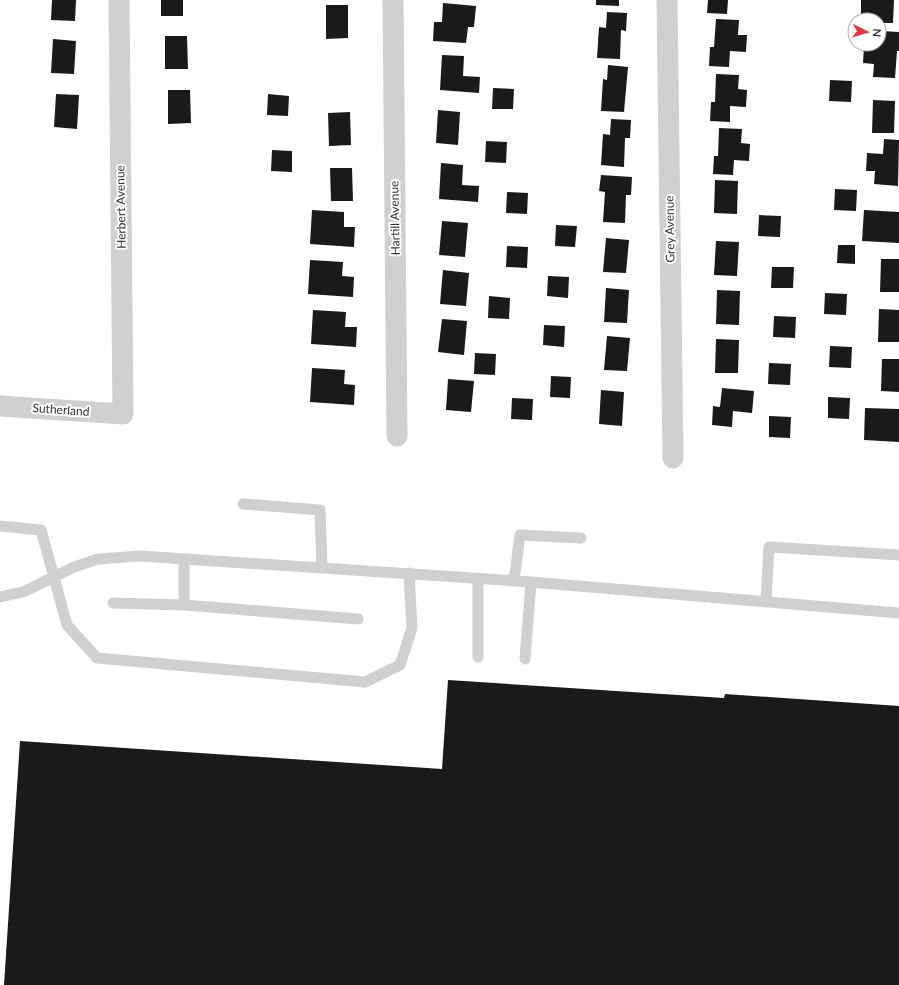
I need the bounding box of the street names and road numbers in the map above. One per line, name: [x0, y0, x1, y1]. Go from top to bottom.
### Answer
street label: Herbert Avenue: [112, 165, 129, 249]
street label: Hartill Avenue: [386, 180, 403, 256]
street label: Grey Avenue: [661, 195, 678, 263]
street label: Sutherland: [32, 400, 90, 419]

